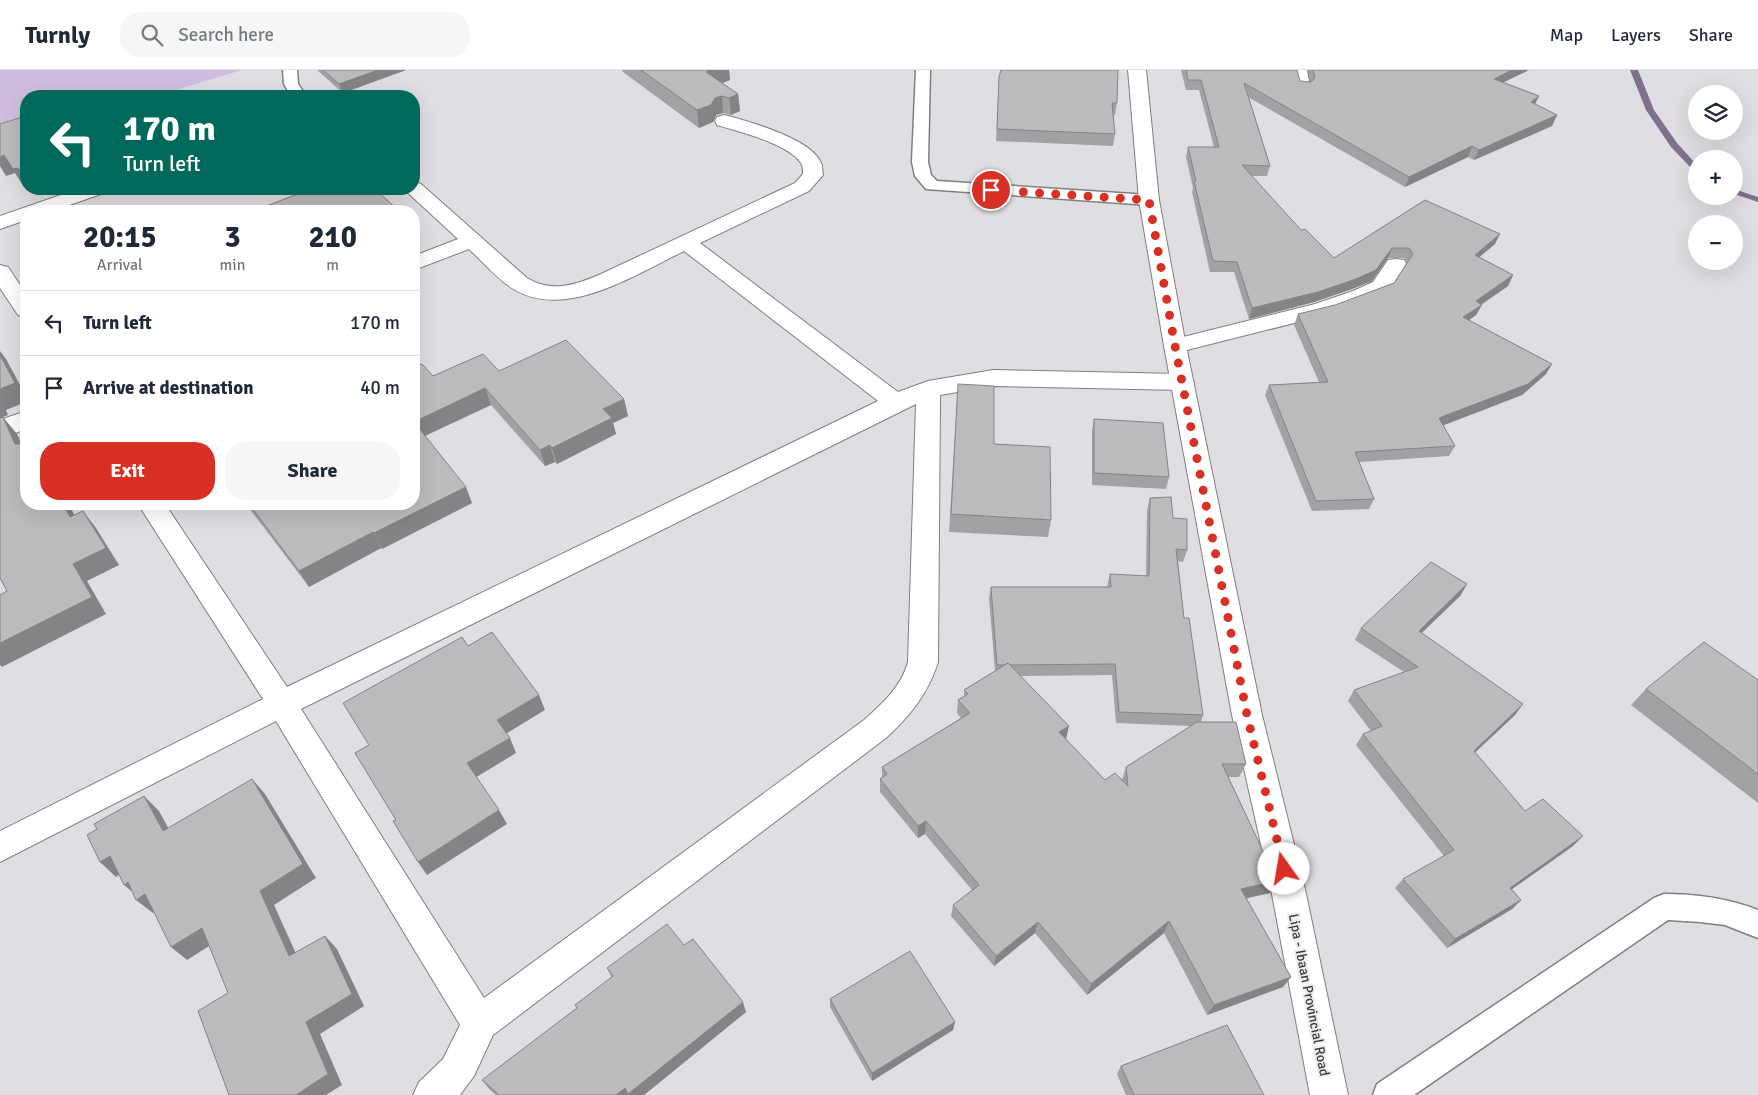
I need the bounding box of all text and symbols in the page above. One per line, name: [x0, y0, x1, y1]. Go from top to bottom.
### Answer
search box: [120, 12, 470, 57]
text: Turnly: [25, 20, 90, 50]
icon: search: [138, 21, 166, 49]
text: Search here: [178, 23, 274, 47]
text: Map: [1550, 24, 1583, 46]
text: Layers: [1611, 24, 1661, 46]
text: Share: [1689, 24, 1733, 46]
map controls: [1688, 85, 1743, 270]
button: layers: [1688, 85, 1743, 140]
text: 170 m: [123, 107, 216, 150]
icon: left: [40, 110, 105, 175]
text: Turn left: [123, 150, 201, 177]
button: +: [1688, 150, 1743, 205]
pin: [970, 169, 1012, 211]
icon: arrive: [977, 176, 1005, 204]
button: −: [1688, 215, 1743, 270]
text: 20:15: [83, 219, 157, 256]
text: 3: [224, 219, 241, 256]
text: 210: [308, 219, 357, 256]
text: Arrival: [97, 255, 143, 275]
text: min: [220, 255, 245, 275]
text: m: [326, 255, 339, 275]
icon: left: [40, 309, 68, 337]
text: Turn left: [83, 311, 152, 335]
text: 170 m: [350, 311, 400, 335]
icon: arrive: [40, 374, 68, 402]
text: Arrive at destination: [83, 376, 254, 400]
text: 40 m: [360, 376, 400, 400]
button: Exit: [40, 442, 215, 500]
button: Share: [225, 442, 400, 500]
position arrow: [1257, 842, 1309, 894]
street label: Lipa - Ibaan Provincial Road: [1285, 912, 1333, 1078]

